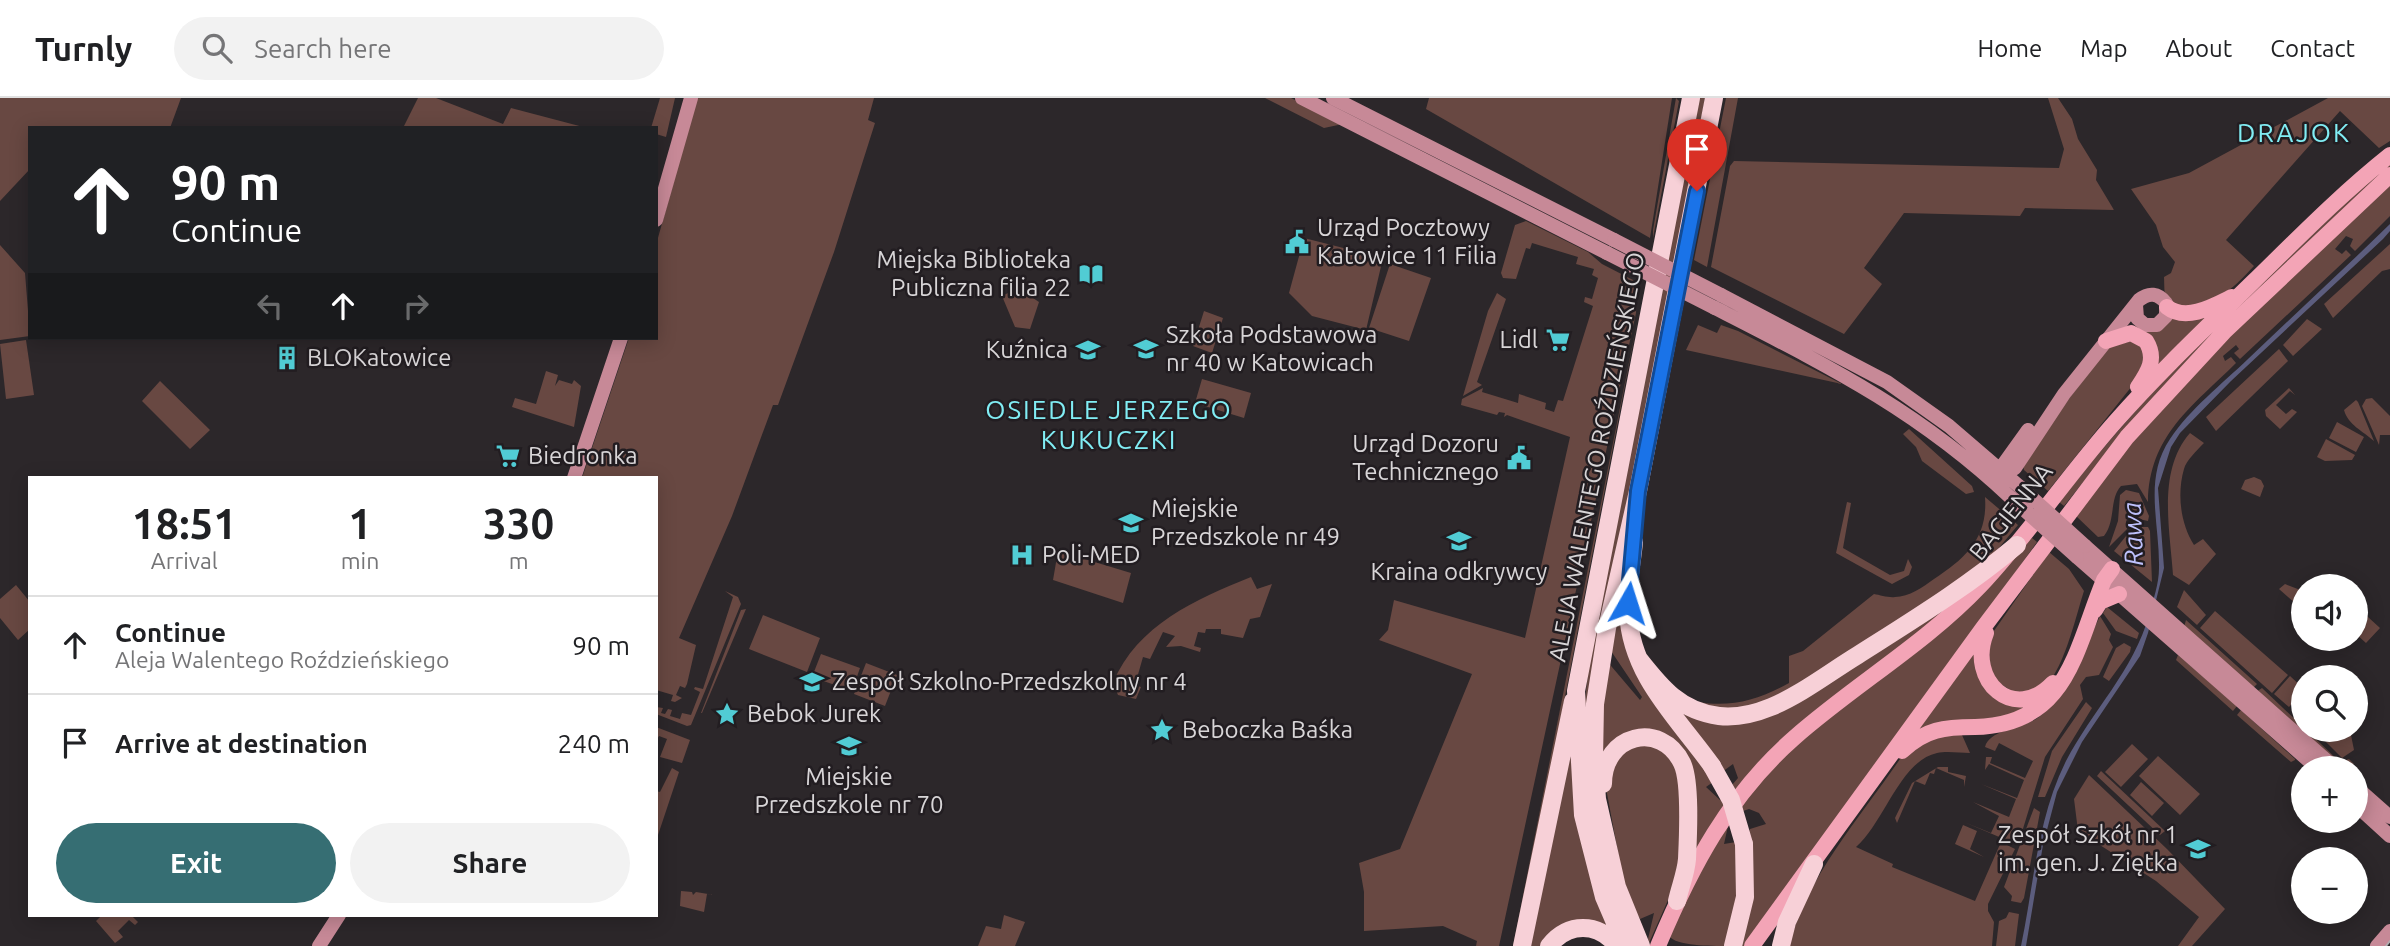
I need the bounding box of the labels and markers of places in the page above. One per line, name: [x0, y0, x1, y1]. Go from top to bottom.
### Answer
pin: [1667, 119, 1727, 191]
place label: Urząd Pocztowy Katowice 11 Filia: [1317, 214, 1497, 269]
public building icon: Urząd Pocztowy Katowice 11 Filia: [1283, 228, 1311, 256]
place label: Miejska Biblioteka Publiczna filia 22: [877, 246, 1071, 301]
library icon: Miejska Biblioteka Publiczna filia 22: [1077, 260, 1105, 288]
place label: Szkoła Podstawowa nr 40 w Katowicach: [1166, 321, 1377, 376]
place label: Lidl: [1500, 326, 1538, 353]
supermarket icon: Lidl: [1544, 326, 1572, 354]
school or university icon: Szkoła Podstawowa nr 40 w Katowicach: [1132, 335, 1160, 363]
place label: Kuźnica: [986, 336, 1068, 363]
school or university icon: Kuźnica: [1074, 336, 1102, 364]
building icon: BLOKatowice: [273, 344, 301, 372]
place label: BLOKatowice: [307, 344, 451, 371]
place label: Urząd Dozoru Technicznego: [1352, 430, 1499, 485]
supermarket icon: Biedronka: [494, 442, 522, 470]
place label: Biedronka: [528, 442, 638, 469]
public building icon: Urząd Dozoru Technicznego: [1505, 444, 1533, 472]
place label: Miejskie Przedszkole nr 49: [1151, 495, 1340, 550]
school or university icon: Miejskie Przedszkole nr 49: [1117, 509, 1145, 537]
school or university icon: Kraina odkrywcy: [1445, 527, 1473, 555]
hospital icon: Poli-MED: [1008, 541, 1036, 569]
place label: Poli-MED: [1042, 541, 1140, 568]
place label: Kraina odkrywcy: [1371, 558, 1548, 585]
school or university icon: Zespół Szkolno-Przedszkolny nr 4: [798, 668, 826, 696]
place label: Zespół Szkolno-Przedszkolny nr 4: [832, 668, 1187, 695]
place icon: Bebok Jurek: [713, 700, 741, 728]
place label: Bebok Jurek: [747, 700, 881, 727]
place icon: Beboczka Baśka: [1148, 716, 1176, 744]
place label: Beboczka Baśka: [1182, 716, 1353, 743]
school or university icon: Miejskie Przedszkole nr 70: [835, 732, 863, 760]
place label: Miejskie Przedszkole nr 70: [754, 763, 944, 818]
place label: Zespół Szkół nr 1 im. gen. J. Ziętka: [1998, 821, 2178, 876]
school or university icon: Zespół Szkół nr 1 im. gen. J. Ziętka: [2184, 835, 2212, 863]

